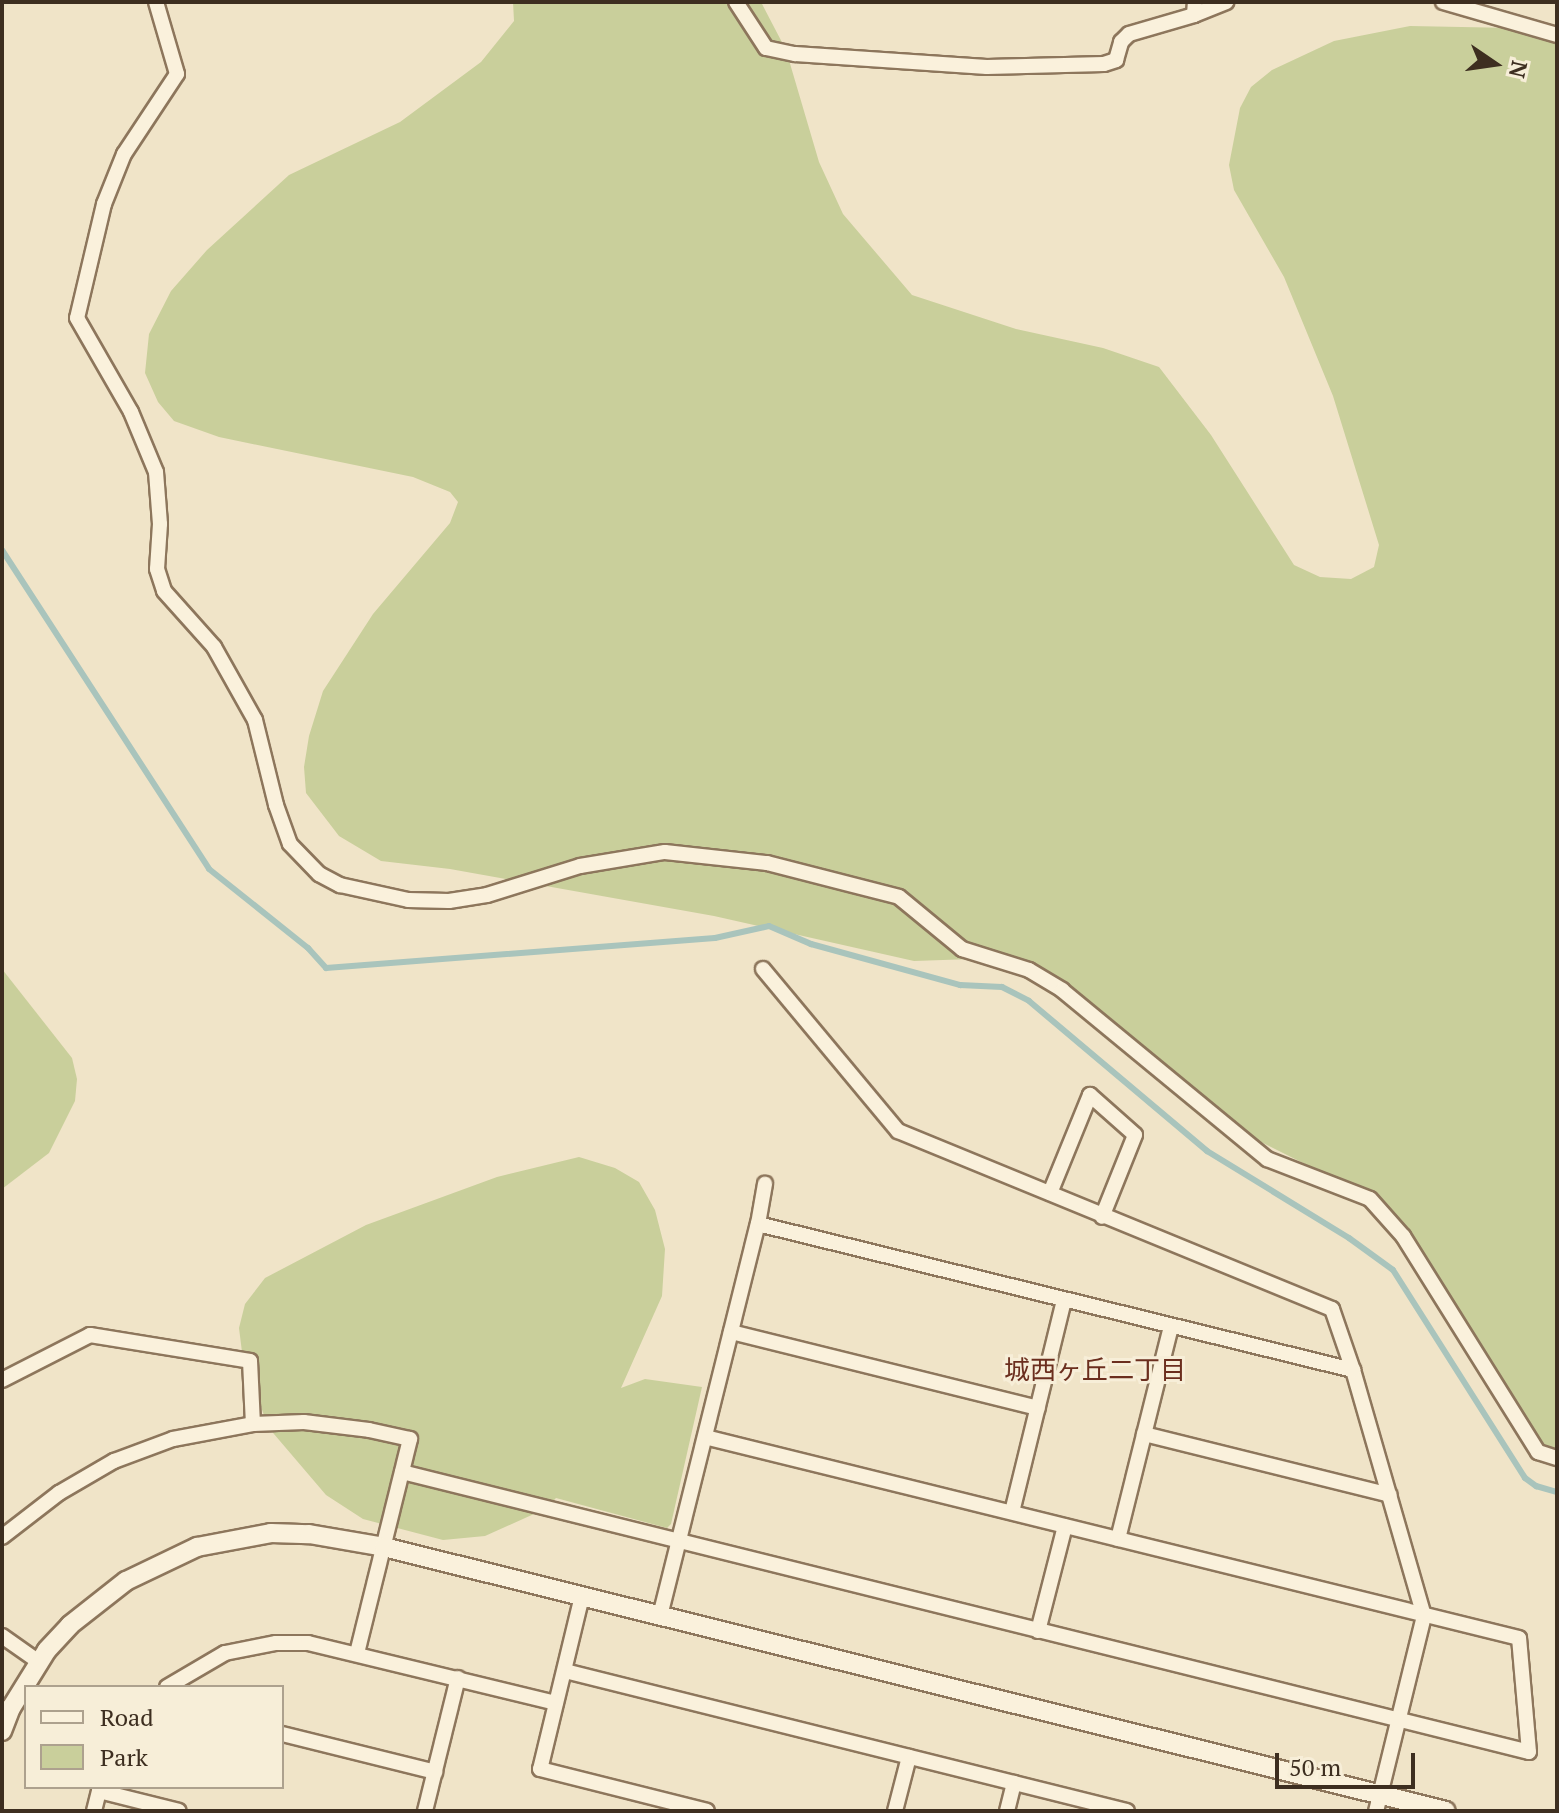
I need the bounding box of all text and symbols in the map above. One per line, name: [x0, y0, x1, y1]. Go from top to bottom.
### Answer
north arrow: [1455, 24, 1535, 104]
text: N: [1503, 58, 1535, 81]
district label: 城西ヶ丘二丁目: [1004, 1354, 1186, 1386]
legend: [24, 1685, 284, 1789]
text: Road: [100, 1701, 154, 1733]
scale bar: [1279, 1737, 1419, 1787]
text: Park: [100, 1741, 148, 1773]
text: 50 m: [1289, 1751, 1341, 1783]

